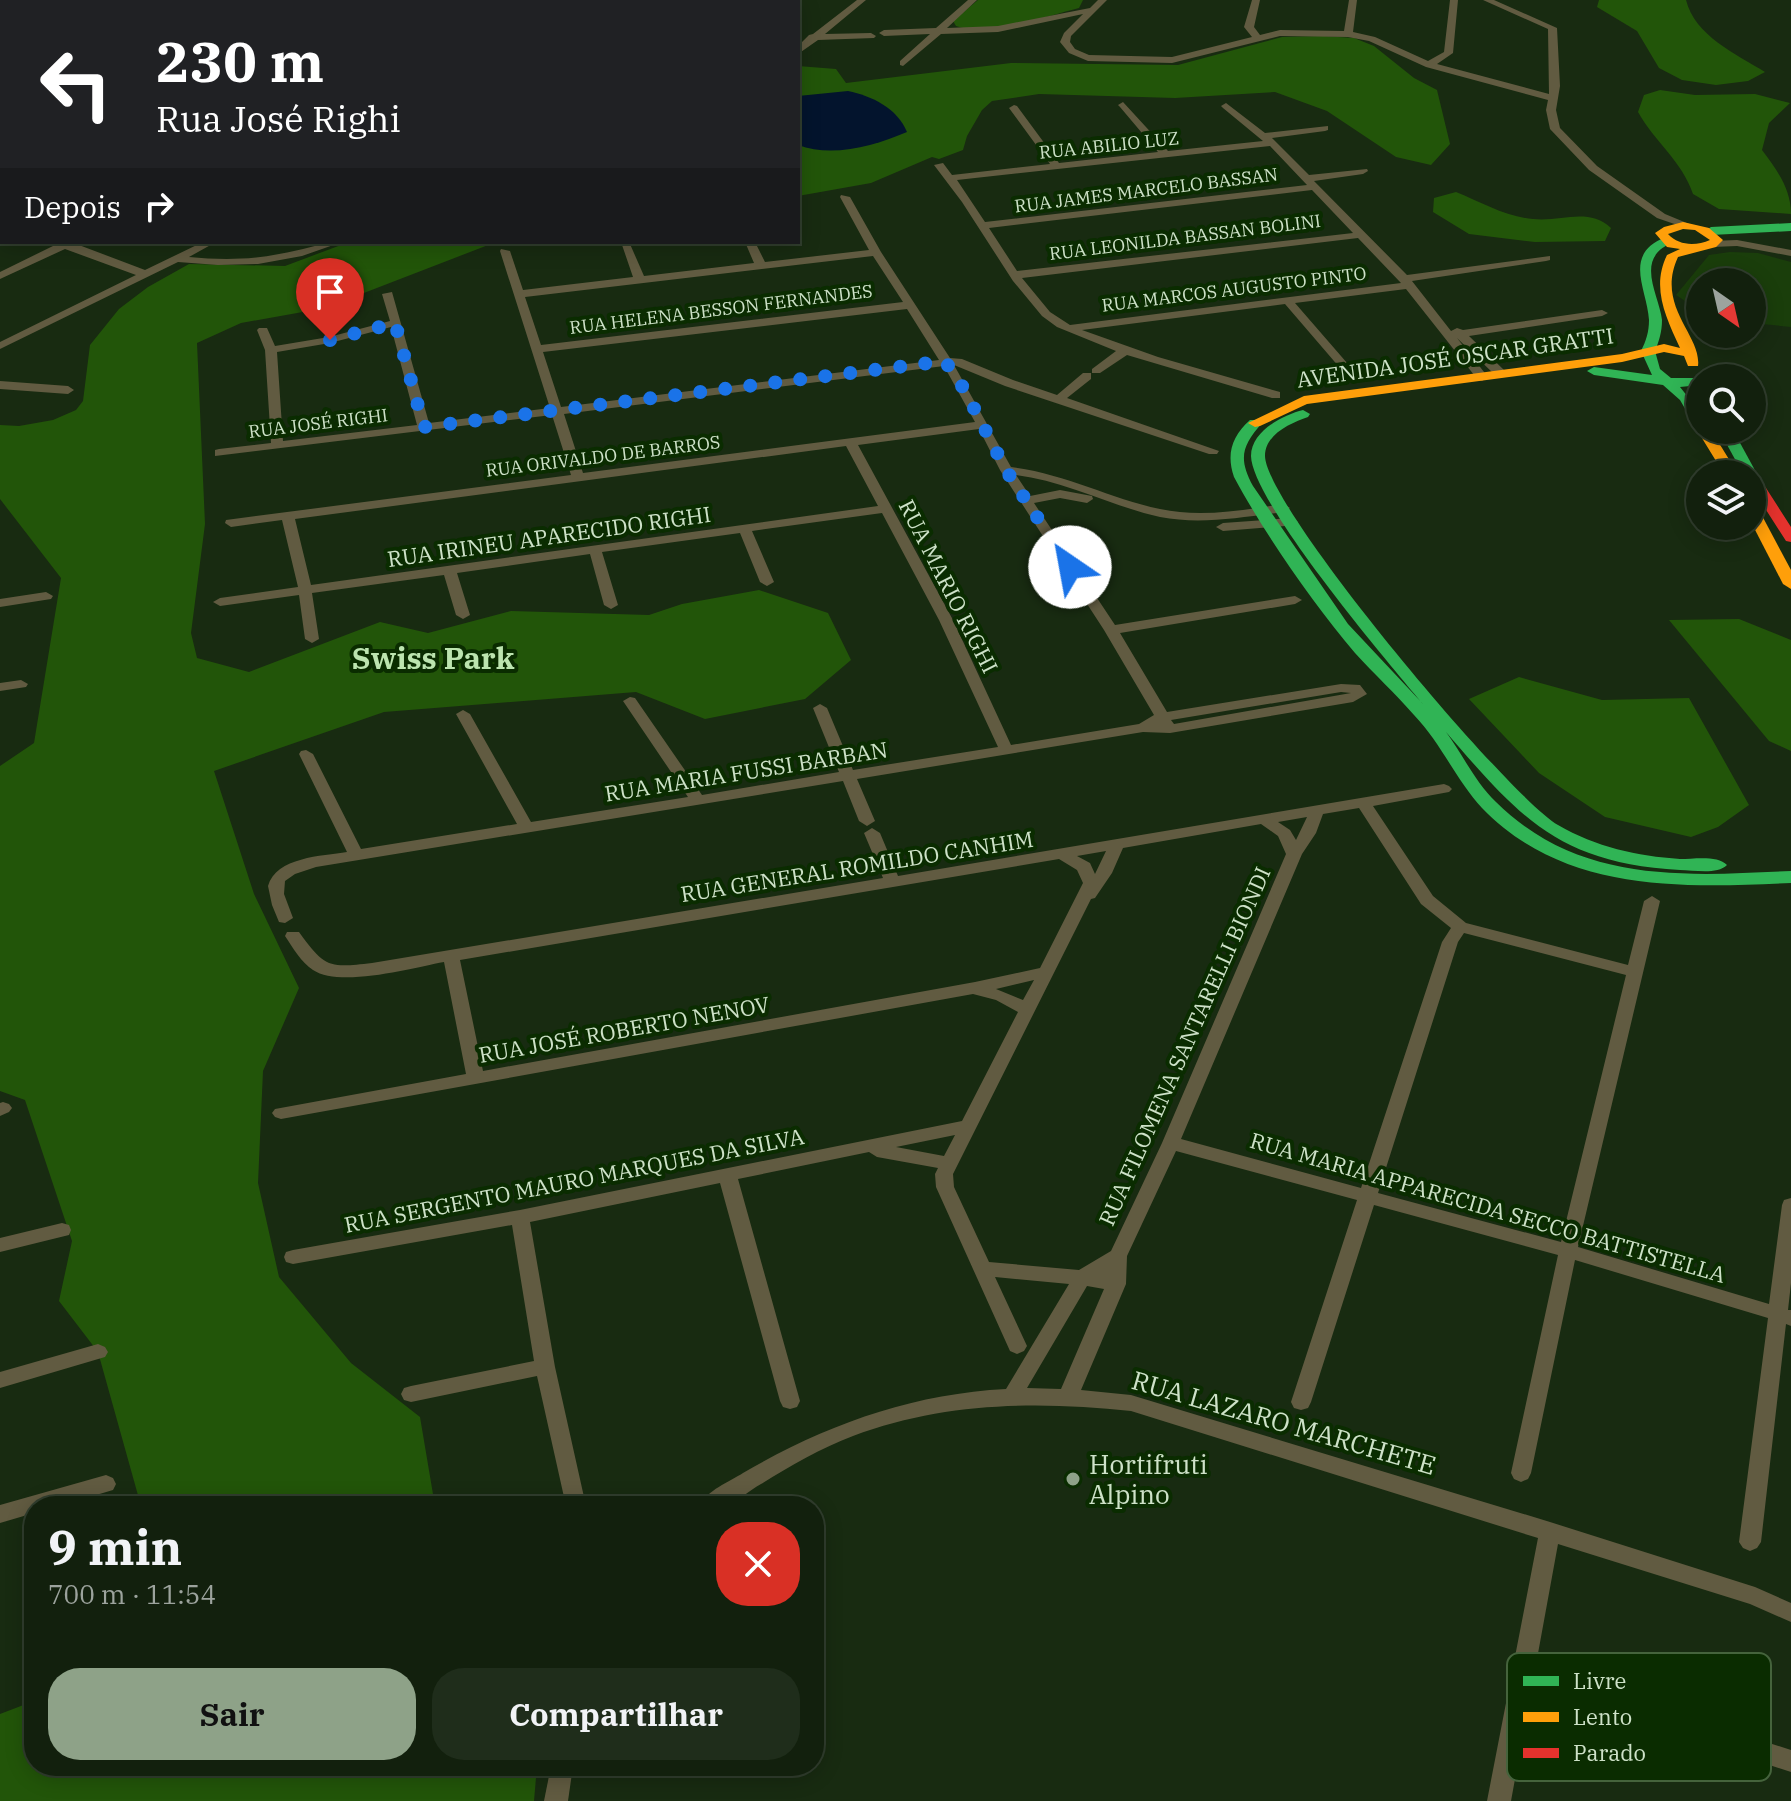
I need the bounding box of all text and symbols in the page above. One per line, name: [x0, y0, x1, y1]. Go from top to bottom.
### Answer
text: 230 m: [156, 25, 324, 97]
icon: left: [24, 32, 128, 136]
text: Rua José Righi: [156, 95, 401, 142]
street label: RUA ABILIO LUZ: [1038, 126, 1180, 164]
street label: RUA JAMES MARCELO BASSAN: [1013, 162, 1279, 218]
icon: right: [137, 184, 181, 228]
text: Depois: [24, 187, 121, 226]
street label: RUA LEONILDA BASSAN BOLINI: [1048, 209, 1322, 265]
pin: [296, 258, 364, 340]
street label: RUA MARCOS AUGUSTO PINTO: [1100, 261, 1368, 317]
north arrow: [1686, 268, 1766, 348]
map controls: [1686, 268, 1766, 540]
icon: arrive: [308, 270, 352, 314]
street label: RUA HELENA BESSON FERNANDES: [568, 279, 874, 339]
street label: AVENIDA JOSÉ OSCAR GRATTI: [1295, 320, 1615, 394]
button: search: [1686, 364, 1766, 444]
street label: RUA JOSÉ RIGHI: [247, 403, 389, 443]
street label: RUA ORIVALDO DE BARROS: [484, 430, 722, 482]
button: layers: [1686, 460, 1766, 540]
street label: RUA MARIO RIGHI: [893, 494, 1005, 678]
street label: RUA IRINEU APARECIDO RIGHI: [385, 499, 713, 573]
position arrow: [1028, 525, 1112, 609]
district label: Swiss Park: [352, 638, 515, 677]
street label: RUA MARIA FUSSI BARBAN: [602, 734, 890, 808]
street label: RUA GENERAL ROMILDO CANHIM: [679, 824, 1035, 908]
street label: RUA FILOMENA SANTARELLI BIONDI: [1091, 862, 1277, 1230]
street label: RUA JOSÉ ROBERTO NENOV: [476, 989, 772, 1069]
street label: RUA SERGENTO MAURO MARQUES DA SILVA: [341, 1121, 807, 1239]
street label: RUA MARIA APPARECIDA SECCO BATTISTELLA: [1247, 1125, 1729, 1289]
street label: RUA LAZARO MARCHETE: [1128, 1362, 1440, 1482]
place label: Hortifruti Alpino: [1089, 1447, 1208, 1511]
marker: Hortifruti Alpino: [1064, 1470, 1082, 1488]
text: 9 min: [48, 1516, 182, 1578]
button: close: [716, 1522, 800, 1606]
text: 700 m · 11:54: [48, 1577, 216, 1611]
legend: [1507, 1653, 1771, 1781]
text: Livre: [1573, 1666, 1626, 1695]
button: Sair: [48, 1668, 416, 1760]
button: Compartilhar: [432, 1668, 800, 1760]
text: Lento: [1573, 1702, 1632, 1731]
text: Parado: [1573, 1738, 1646, 1767]

